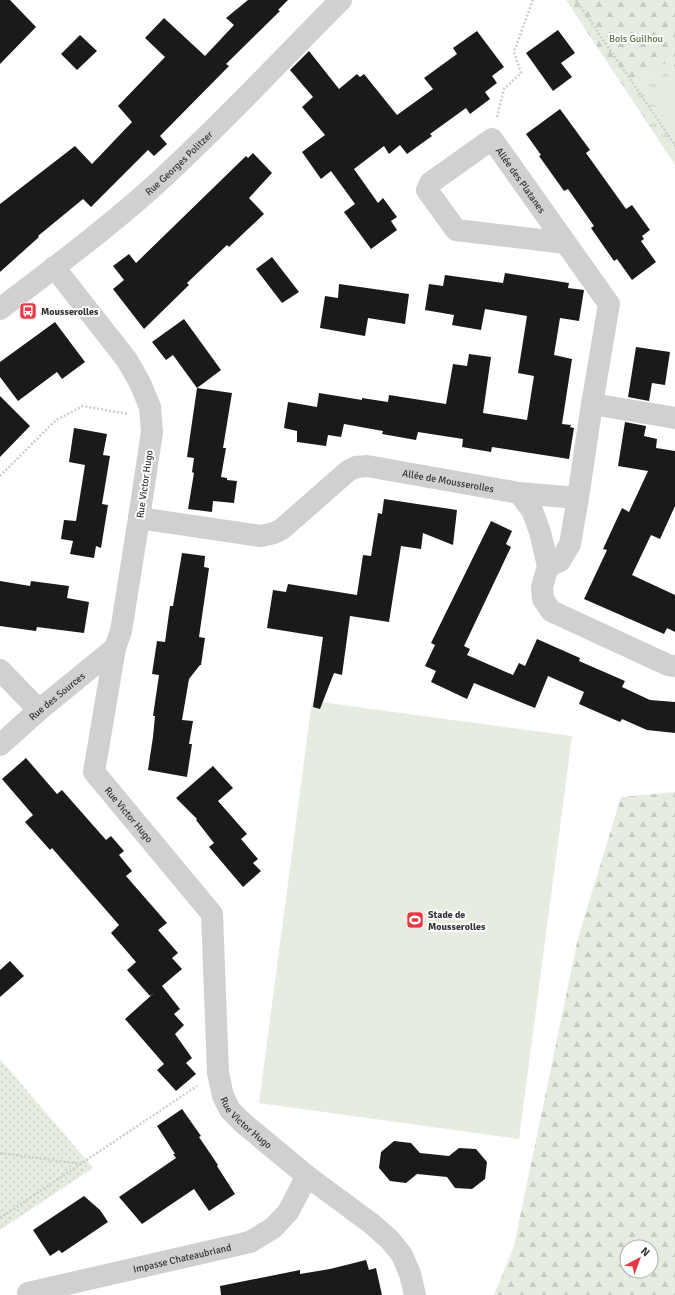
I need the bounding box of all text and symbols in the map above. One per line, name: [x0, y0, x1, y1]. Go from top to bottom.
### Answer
park label: Bois Guilhou: [609, 33, 663, 45]
street label: Rue Georges Politzer: [143, 128, 216, 198]
street label: Allée des Platanes: [493, 145, 548, 216]
bus stop icon: Mousserolles: [18, 301, 38, 321]
place label: Mousserolles: [41, 306, 99, 318]
street label: Rue Victor Hugo: [134, 449, 156, 519]
street label: Allée de Mousserolles: [401, 467, 495, 496]
street label: Rue des Sources: [27, 670, 88, 723]
street label: Rue Victor Hugo: [102, 785, 155, 845]
place label: Stade de Mousserolles: [428, 909, 486, 933]
sports icon: Stade de Mousserolles: [405, 910, 425, 930]
street label: Rue Victor Hugo: [217, 1095, 274, 1151]
north arrow: [619, 1239, 659, 1279]
street label: Impasse Chateaubriand: [132, 1242, 233, 1276]
text: N: [638, 1244, 652, 1259]

